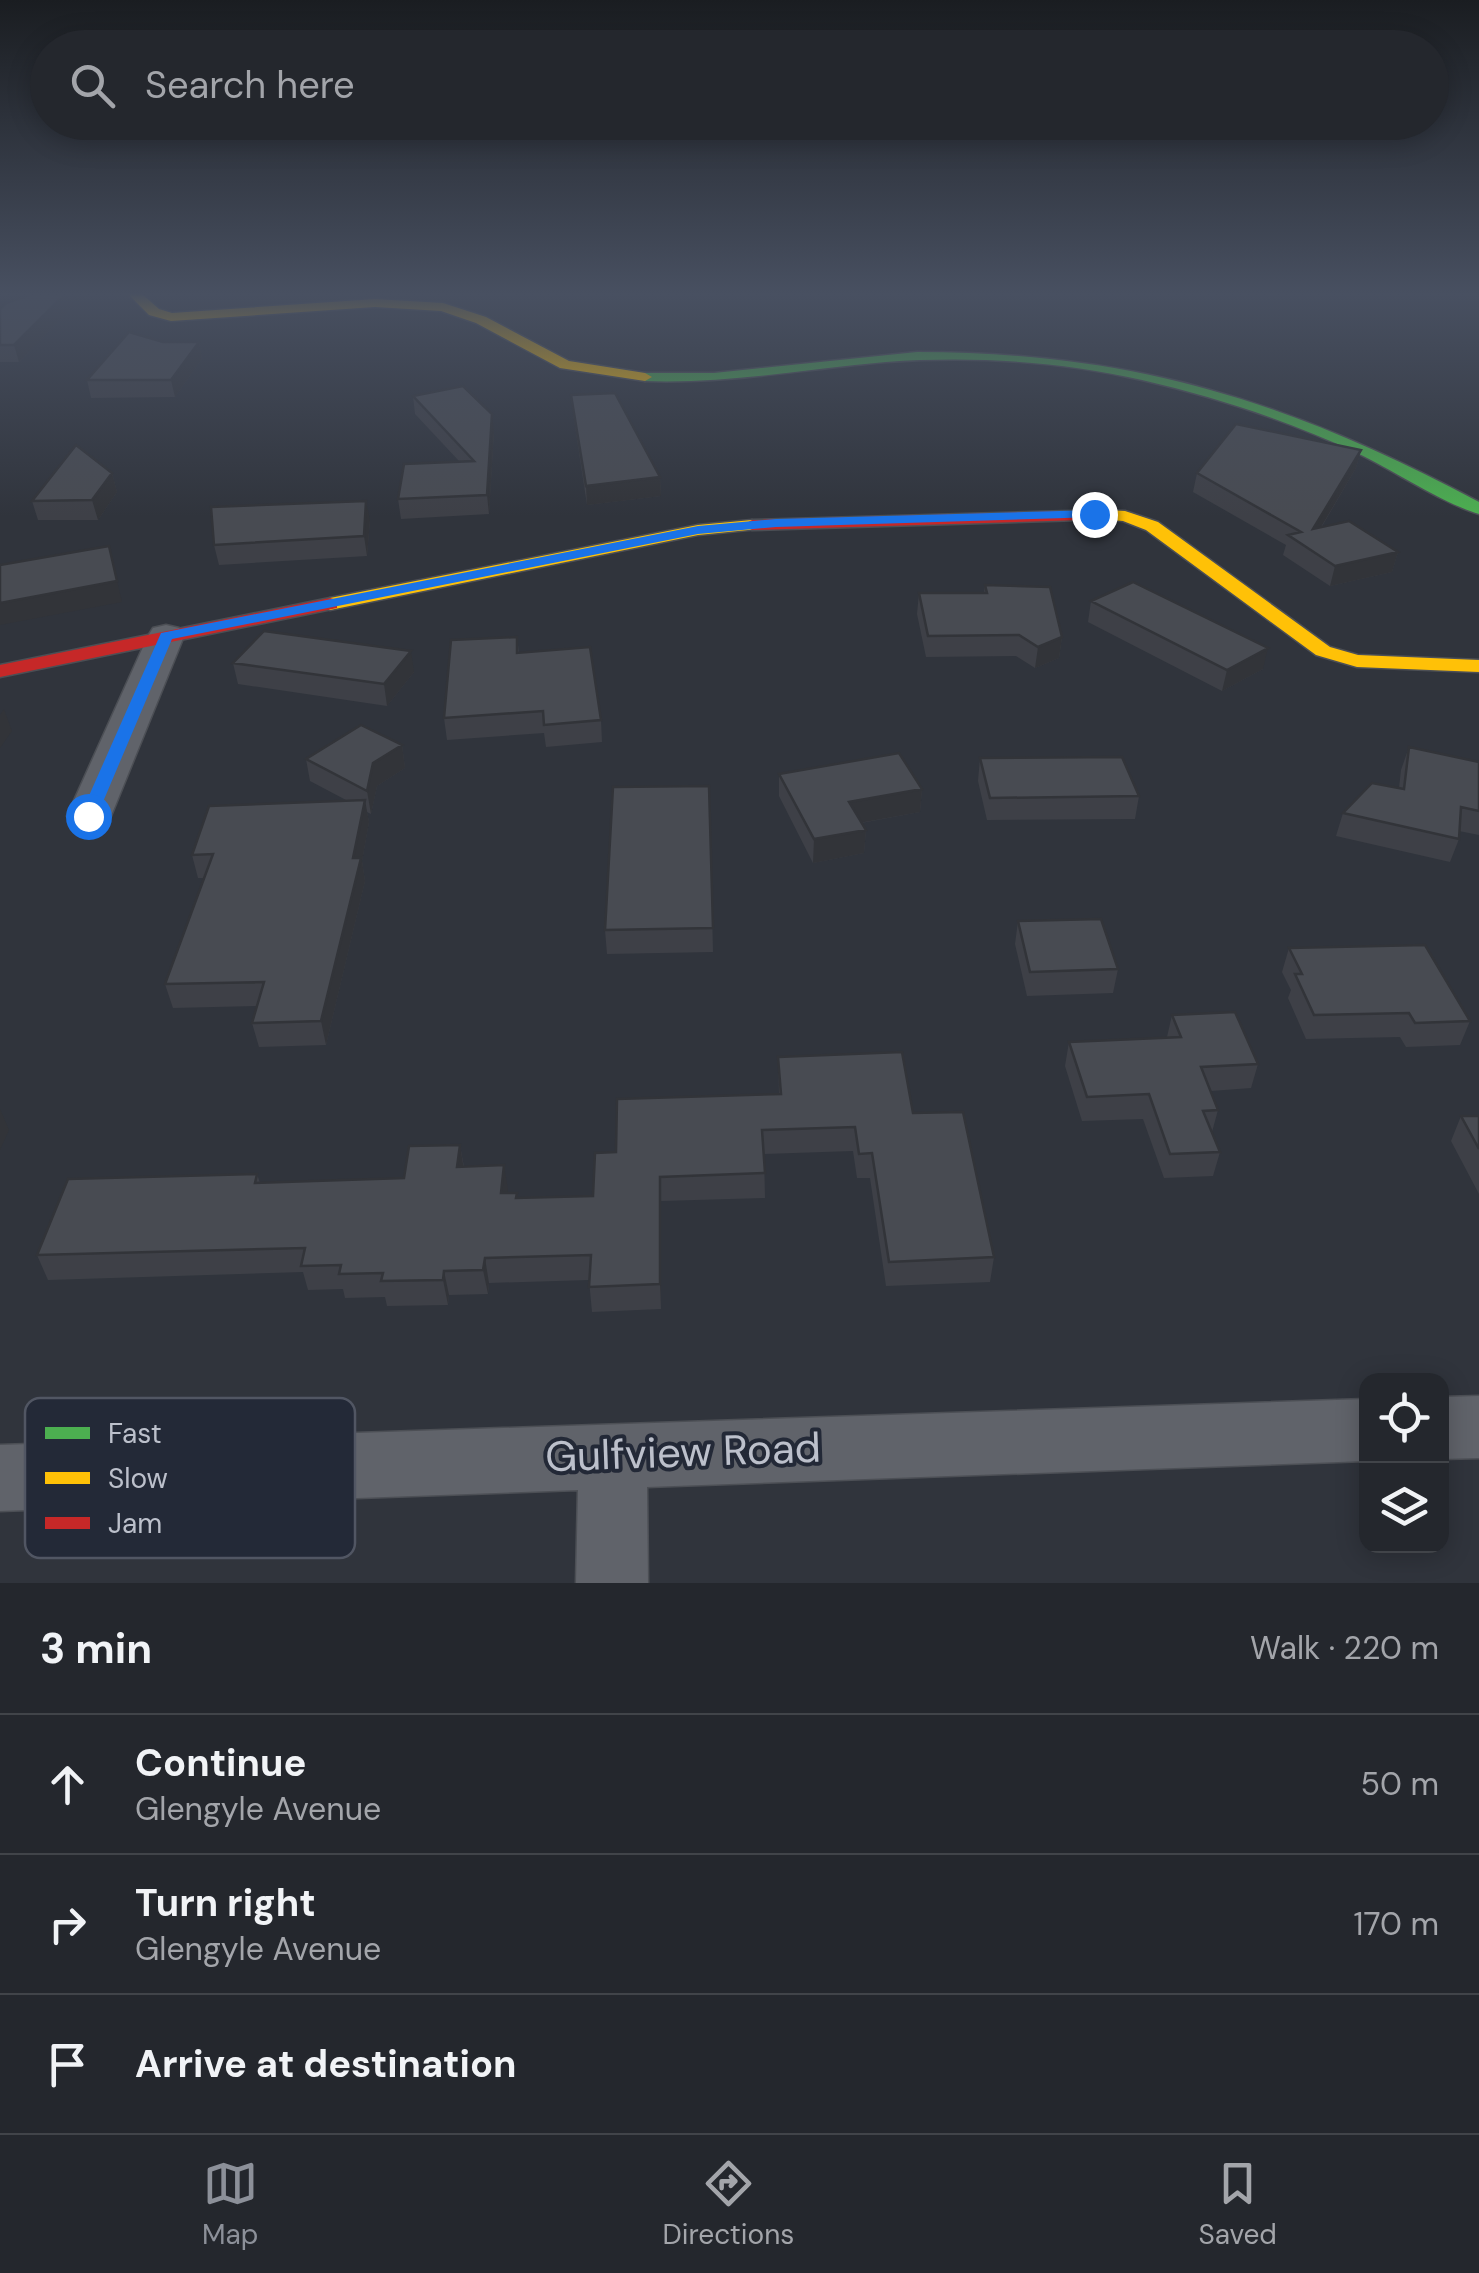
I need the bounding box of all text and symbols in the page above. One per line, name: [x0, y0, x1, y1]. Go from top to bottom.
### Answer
search box: [30, 30, 1449, 140]
icon: search: [65, 58, 120, 113]
text: Search here: [145, 60, 355, 110]
route end: [1072, 492, 1118, 538]
route start: [66, 794, 112, 840]
map controls: [1359, 1373, 1449, 1553]
button: locate: [1359, 1373, 1449, 1463]
legend: [25, 1398, 355, 1558]
text: Fast: [108, 1415, 162, 1452]
street label: Gulfview Road: [544, 1420, 822, 1484]
text: Slow: [108, 1460, 168, 1497]
button: layers: [1359, 1463, 1449, 1553]
text: Jam: [108, 1505, 162, 1542]
text: 3 min: [40, 1621, 152, 1676]
text: Walk · 220 m: [1250, 1627, 1439, 1669]
text: Continue: [135, 1738, 306, 1788]
icon: ahead: [40, 1757, 95, 1812]
text: 50 m: [1361, 1763, 1439, 1805]
text: Glengyle Avenue: [135, 1788, 381, 1830]
text: Turn right: [135, 1878, 316, 1928]
icon: right: [40, 1897, 95, 1952]
text: 170 m: [1353, 1903, 1439, 1945]
text: Glengyle Avenue: [135, 1928, 381, 1970]
icon: arrive: [40, 2037, 95, 2092]
text: Arrive at destination: [135, 2039, 517, 2089]
tab: Map: [202, 2156, 258, 2253]
tab: Directions: [663, 2156, 794, 2253]
tab: Saved: [1198, 2156, 1277, 2253]

